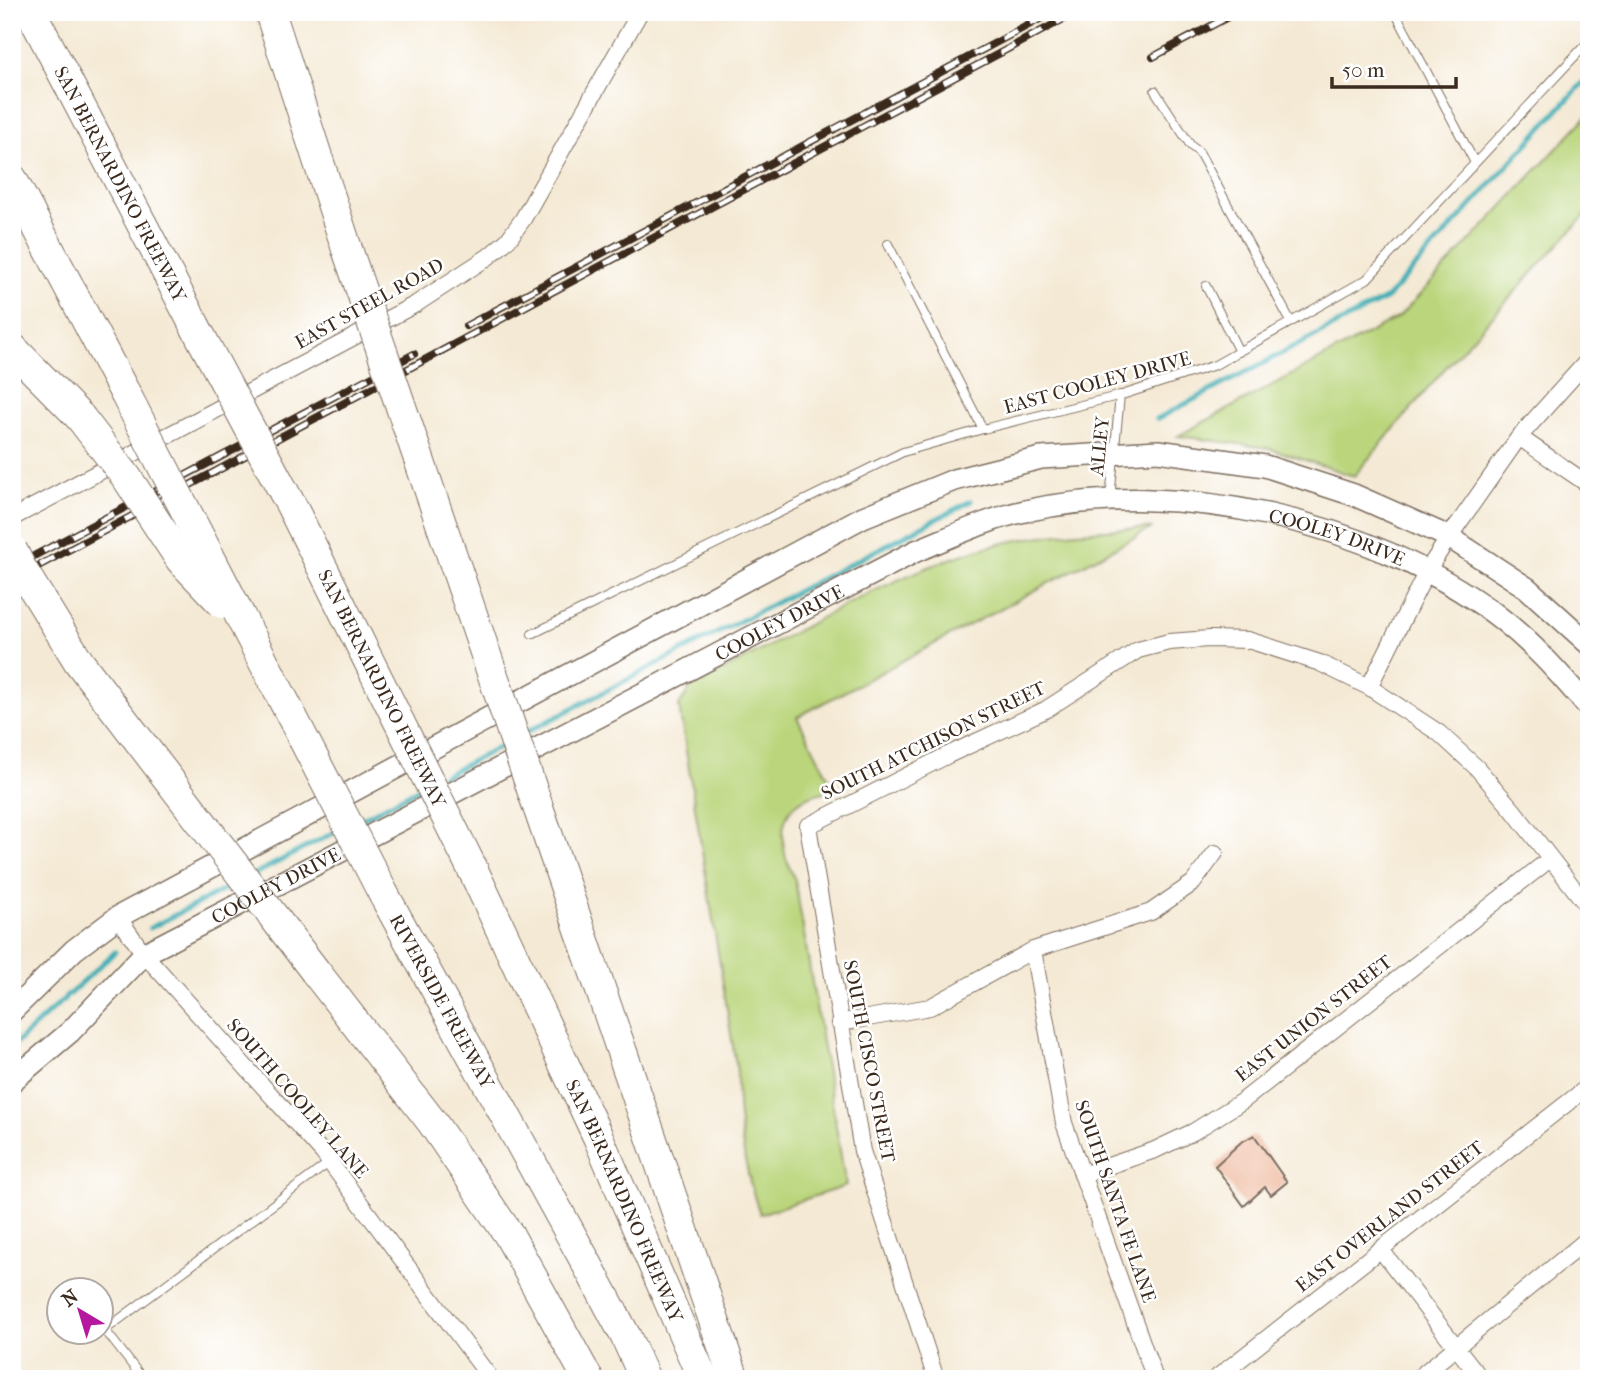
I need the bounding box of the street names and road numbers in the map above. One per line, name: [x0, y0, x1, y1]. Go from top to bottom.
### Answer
street label: SAN BERNARDINO FREEWAY: [49, 63, 191, 307]
street label: EAST STEEL ROAD: [291, 254, 448, 354]
street label: EAST COOLEY DRIVE: [1001, 347, 1194, 419]
street label: ALLEY: [1086, 414, 1114, 478]
street label: COOLEY DRIVE: [1267, 505, 1409, 571]
street label: SAN BERNARDINO FREEWAY: [313, 566, 450, 812]
street label: COOLEY DRIVE: [712, 580, 848, 666]
street label: SOUTH ATCHISON STREET: [818, 677, 1049, 805]
street label: COOLEY DRIVE: [208, 843, 345, 929]
street label: RIVERSIDE FREEWAY: [385, 911, 499, 1093]
street label: EAST UNION STREET: [1231, 951, 1396, 1087]
street label: SOUTH CISCO STREET: [839, 958, 899, 1164]
street label: SOUTH COOLEY LANE: [222, 1014, 373, 1183]
street label: SAN BERNARDINO FREEWAY: [561, 1076, 687, 1327]
street label: SOUTH SANTA FE LANE: [1070, 1097, 1160, 1306]
street label: EAST OVERLAND STREET: [1291, 1136, 1488, 1297]

